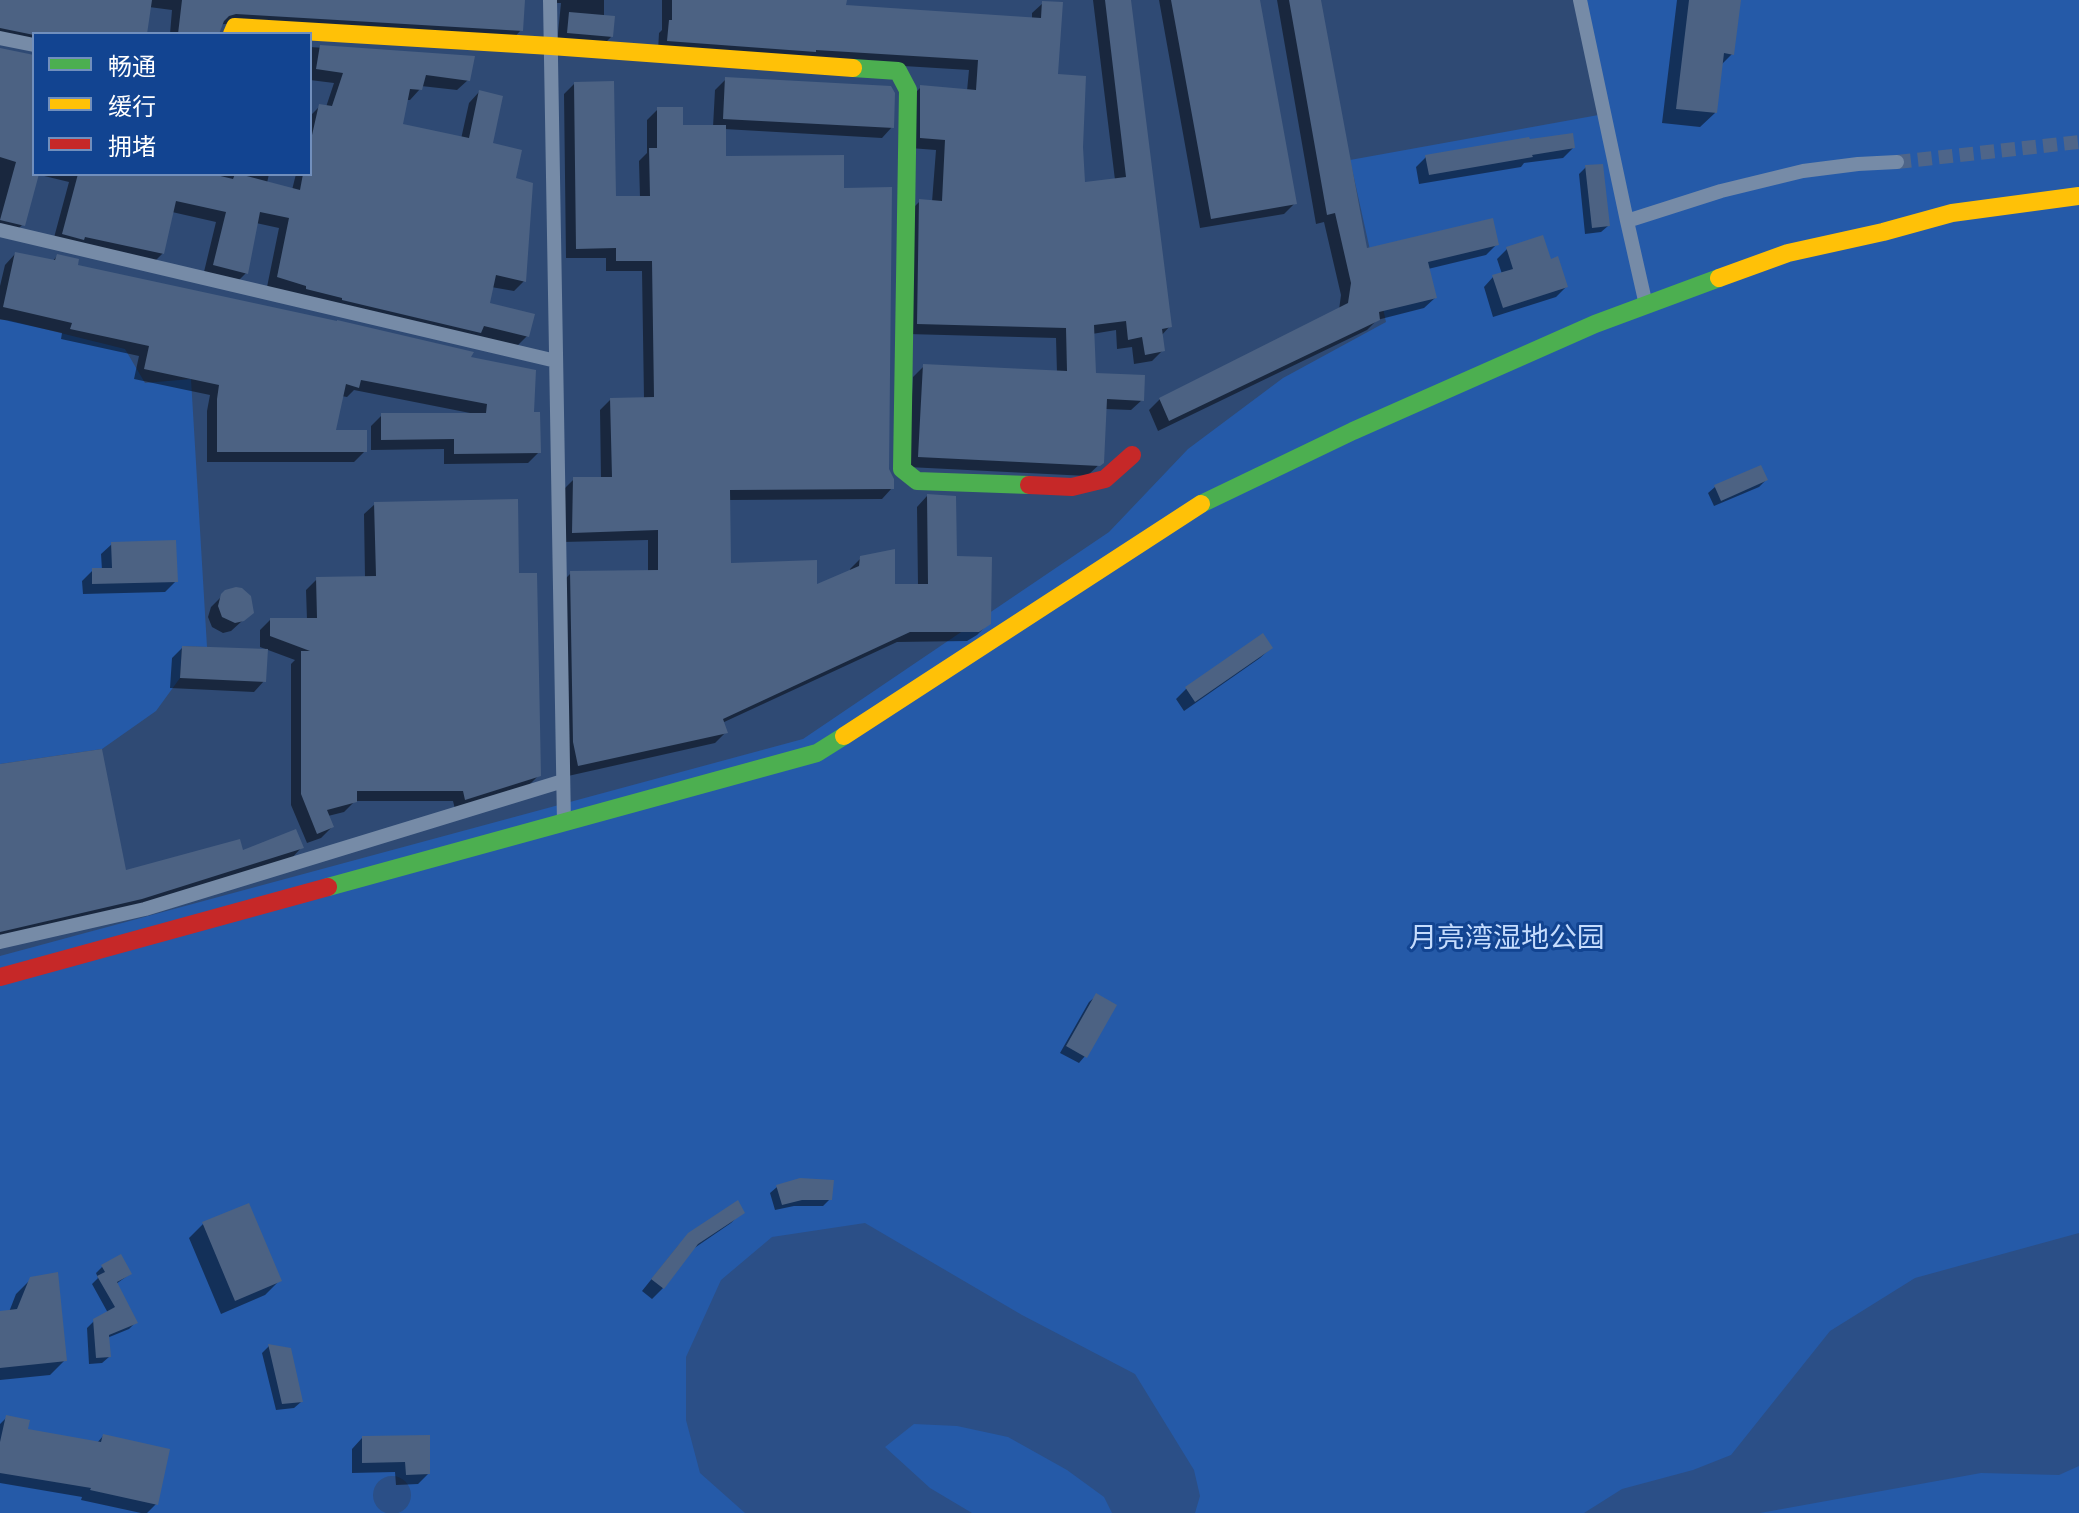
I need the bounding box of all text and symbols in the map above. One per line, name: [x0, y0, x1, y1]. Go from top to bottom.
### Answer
legend: [32, 32, 312, 176]
text: 畅通: [108, 53, 156, 81]
text: 缓行: [108, 93, 156, 121]
text: 拥堵: [108, 133, 156, 161]
park label: 月亮湾湿地公园: [1409, 923, 1605, 957]

